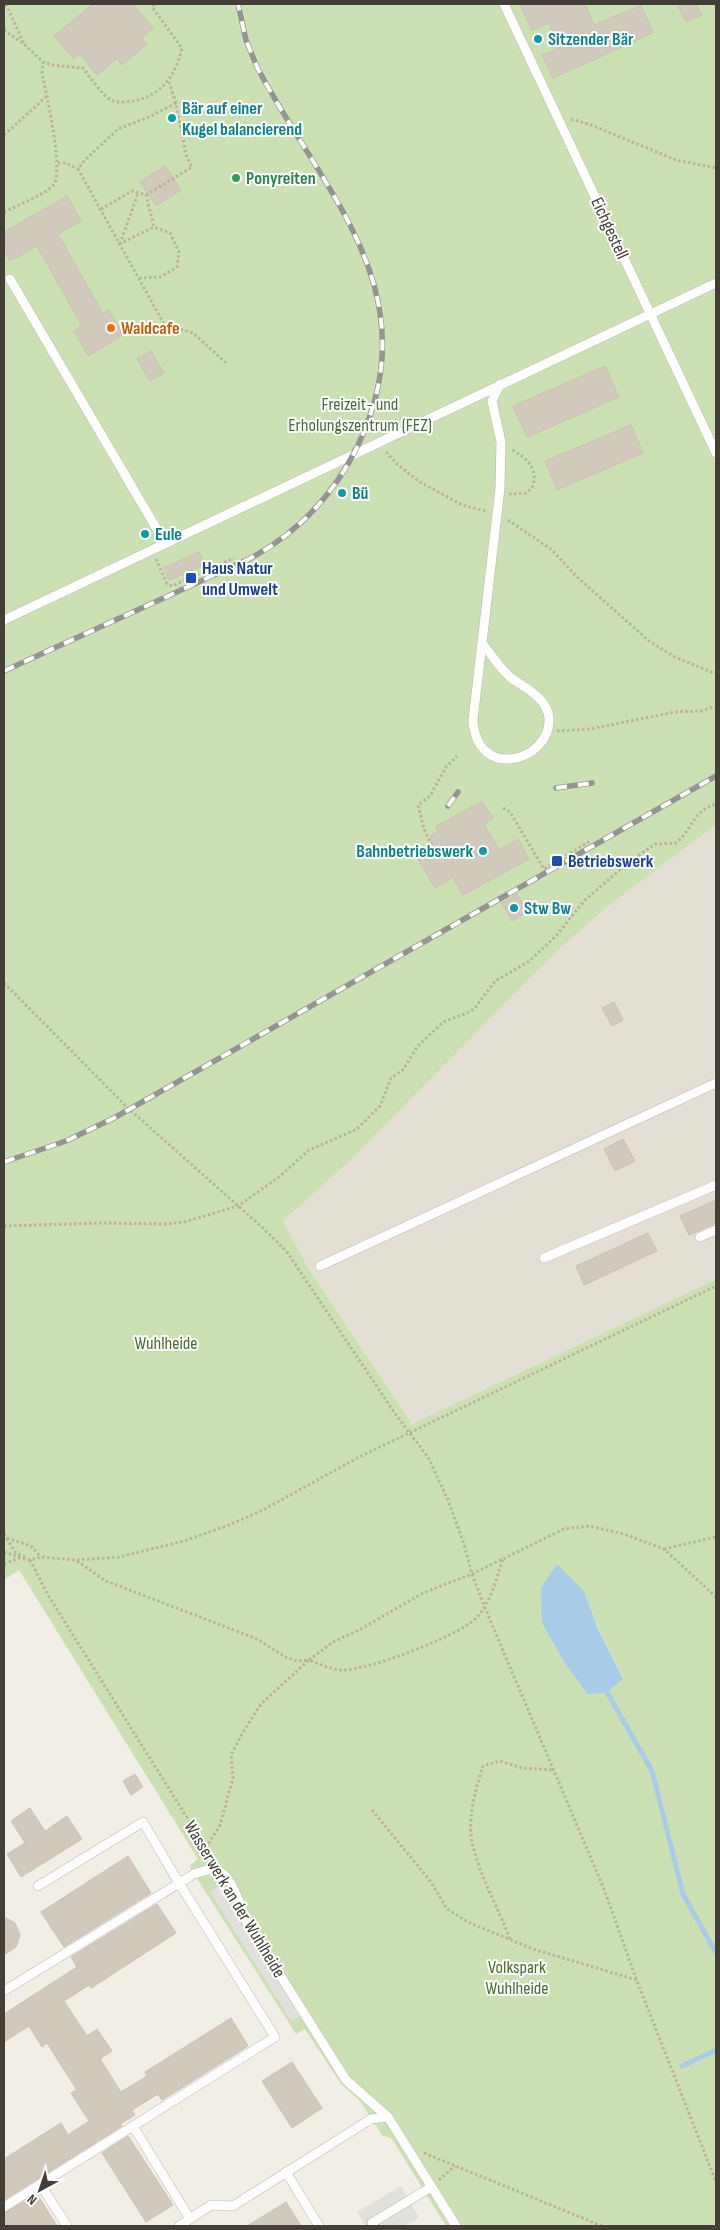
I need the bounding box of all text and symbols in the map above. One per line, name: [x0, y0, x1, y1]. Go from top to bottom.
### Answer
place label: Sitzender Bär: [548, 29, 634, 50]
marker: Sitzender Bär: [532, 33, 544, 45]
place label: Bär auf einer Kugel balancierend: [182, 98, 302, 140]
marker: Bär auf einer Kugel balancierend: [166, 112, 178, 124]
place label: Ponyreiten: [246, 168, 316, 189]
marker: Ponyreiten: [230, 172, 242, 184]
street label: Eichgestell: [586, 194, 633, 262]
place label: Waldcafe: [121, 318, 180, 339]
marker: Waldcafe: [105, 322, 117, 334]
park label: Freizeit- und Erholungszentrum (FEZ): [288, 394, 432, 436]
place label: Bü: [352, 483, 369, 504]
marker: Bü: [336, 487, 348, 499]
place label: Eule: [155, 524, 182, 545]
marker: Eule: [139, 528, 151, 540]
place label: Haus Natur und Umwelt: [202, 558, 278, 600]
marker: Haus Natur und Umwelt: [184, 571, 198, 585]
place label: Bahnbetriebswerk: [356, 841, 473, 862]
marker: Bahnbetriebswerk: [477, 845, 489, 857]
place label: Betriebswerk: [568, 851, 654, 872]
marker: Betriebswerk: [550, 854, 564, 868]
place label: Stw Bw: [524, 898, 571, 919]
marker: Stw Bw: [508, 902, 520, 914]
park label: Wuhlheide: [134, 1333, 198, 1354]
street label: Wasserwerk an der Wuhlheide: [179, 1817, 290, 1981]
park label: Volkspark Wuhlheide: [485, 1957, 549, 1999]
north arrow: [15, 2165, 65, 2215]
text: N: [24, 2191, 40, 2208]

